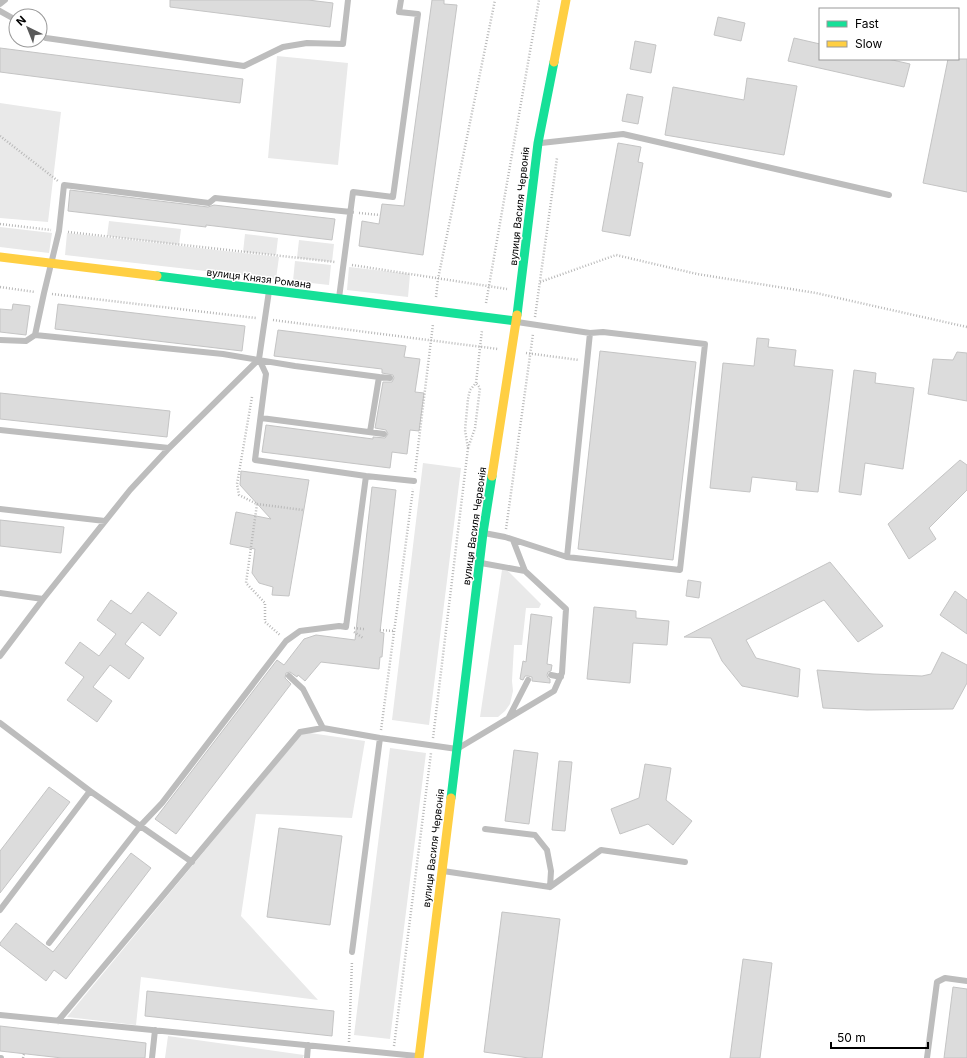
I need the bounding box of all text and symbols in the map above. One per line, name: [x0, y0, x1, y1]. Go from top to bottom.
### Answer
north arrow: [8, 8, 48, 48]
legend: [819, 8, 959, 60]
text: N: [13, 13, 29, 29]
text: Fast: [855, 16, 879, 31]
text: Slow: [855, 36, 883, 51]
street label: вулиця Василя Червонія: [507, 146, 531, 266]
street label: вулиця Князя Романа: [206, 266, 312, 290]
street label: вулиця Василя Червонія: [460, 466, 488, 586]
street label: вулиця Василя Червонія: [420, 788, 446, 908]
scale bar: [831, 1024, 928, 1050]
text: 50 m: [837, 1030, 866, 1045]

